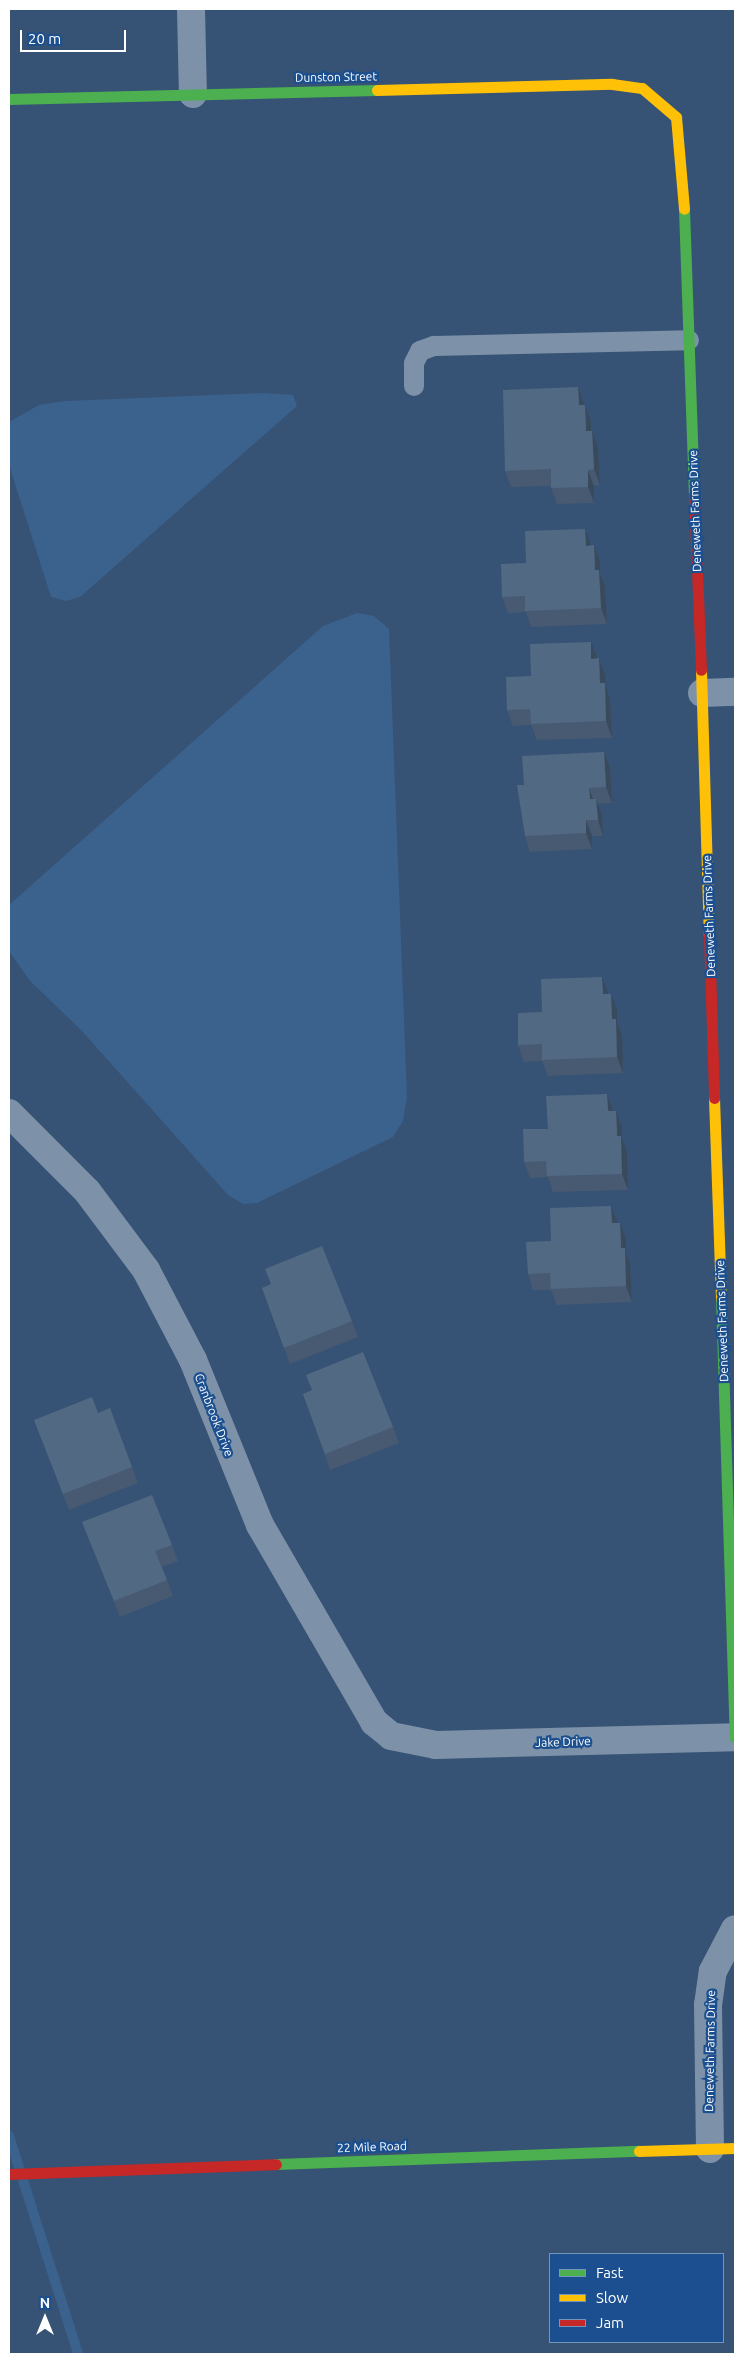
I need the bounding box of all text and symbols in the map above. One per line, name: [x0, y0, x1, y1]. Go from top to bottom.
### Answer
scale bar: [22, 20, 129, 52]
text: 20 m: [28, 30, 61, 47]
street label: Dunston Street: [295, 69, 377, 85]
street label: Deneweth Farms Drive: [686, 450, 704, 572]
street label: Deneweth Farms Drive: [700, 855, 718, 977]
street label: Deneweth Farms Drive: [713, 1260, 731, 1382]
street label: Cranbrook Drive: [192, 1371, 236, 1459]
street label: Jake Drive: [535, 1734, 591, 1750]
street label: Deneweth Farms Drive: [702, 1990, 718, 2112]
street label: 22 Mile Road: [337, 2139, 407, 2155]
legend: [549, 2253, 724, 2343]
text: Fast: [596, 2264, 623, 2281]
text: Slow: [596, 2289, 628, 2306]
north arrow: [20, 2293, 70, 2343]
text: N: [40, 2295, 50, 2311]
text: Jam: [596, 2314, 624, 2331]

